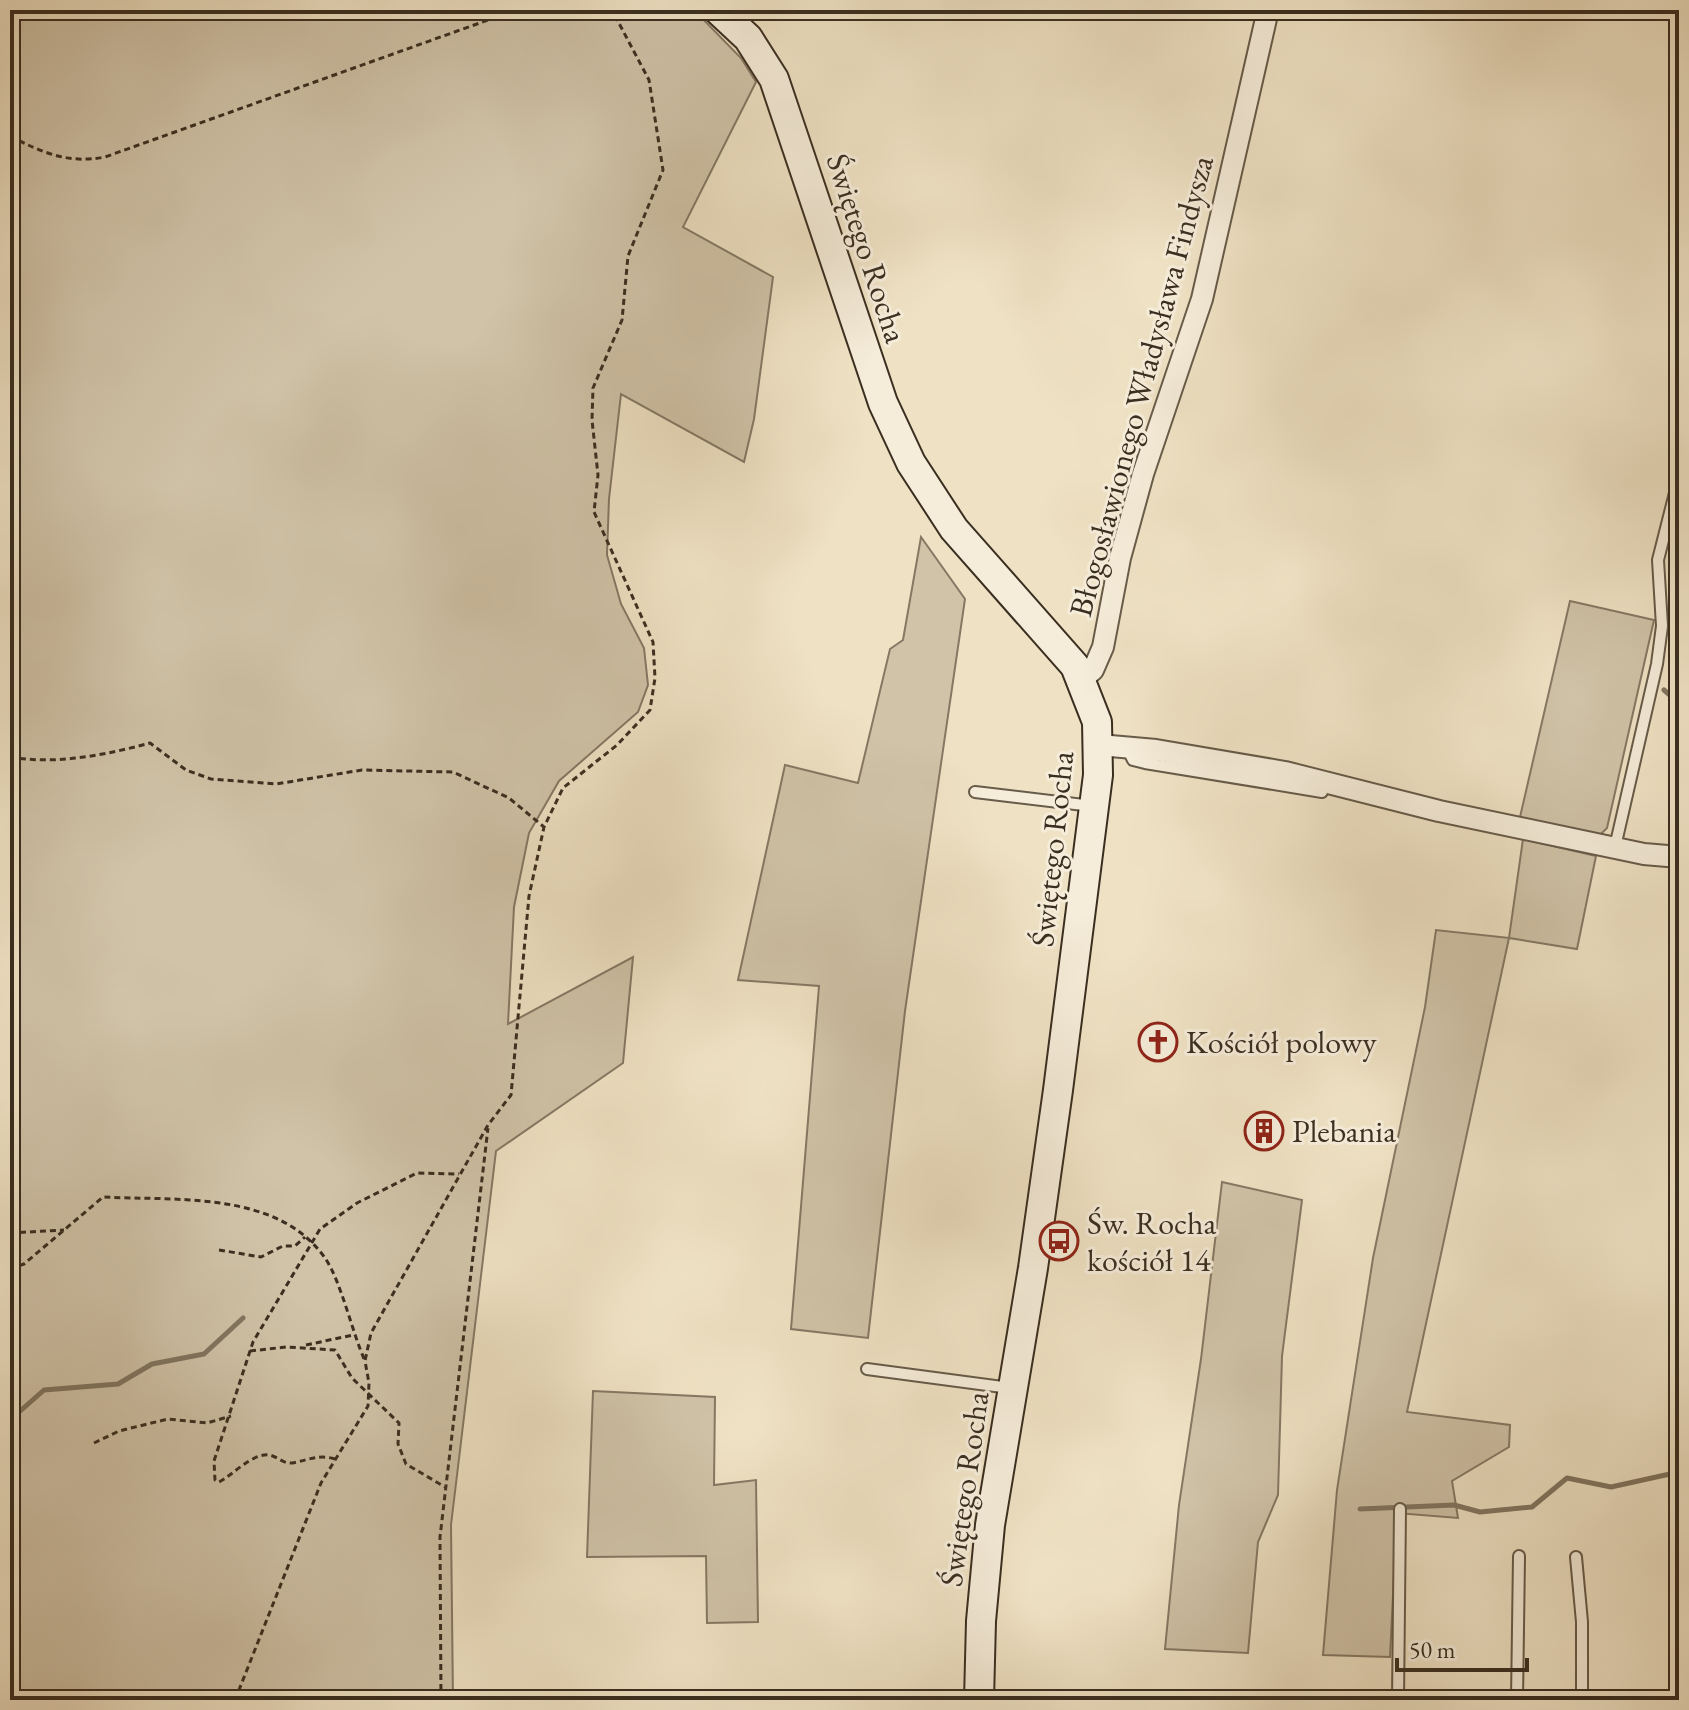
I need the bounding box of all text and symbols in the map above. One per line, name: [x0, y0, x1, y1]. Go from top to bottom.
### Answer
street label: Świętego Rocha: [817, 148, 917, 348]
street label: Błogosławionego Władysława Findysza: [1059, 151, 1223, 621]
street label: Świętego Rocha: [1021, 749, 1083, 949]
church icon: Kościół polowy: [1137, 1021, 1179, 1063]
place label: Kościół polowy: [1186, 1021, 1377, 1063]
building icon: Plebania: [1243, 1110, 1285, 1152]
place label: Plebania: [1292, 1110, 1396, 1152]
place label: Św. Rocha kościół 14: [1087, 1202, 1216, 1281]
bus stop icon: Św. Rocha kościół 14: [1038, 1220, 1080, 1262]
street label: Świętego Rocha: [930, 1389, 999, 1589]
scale bar: [1397, 1622, 1527, 1672]
text: 50 m: [1409, 1634, 1456, 1665]

